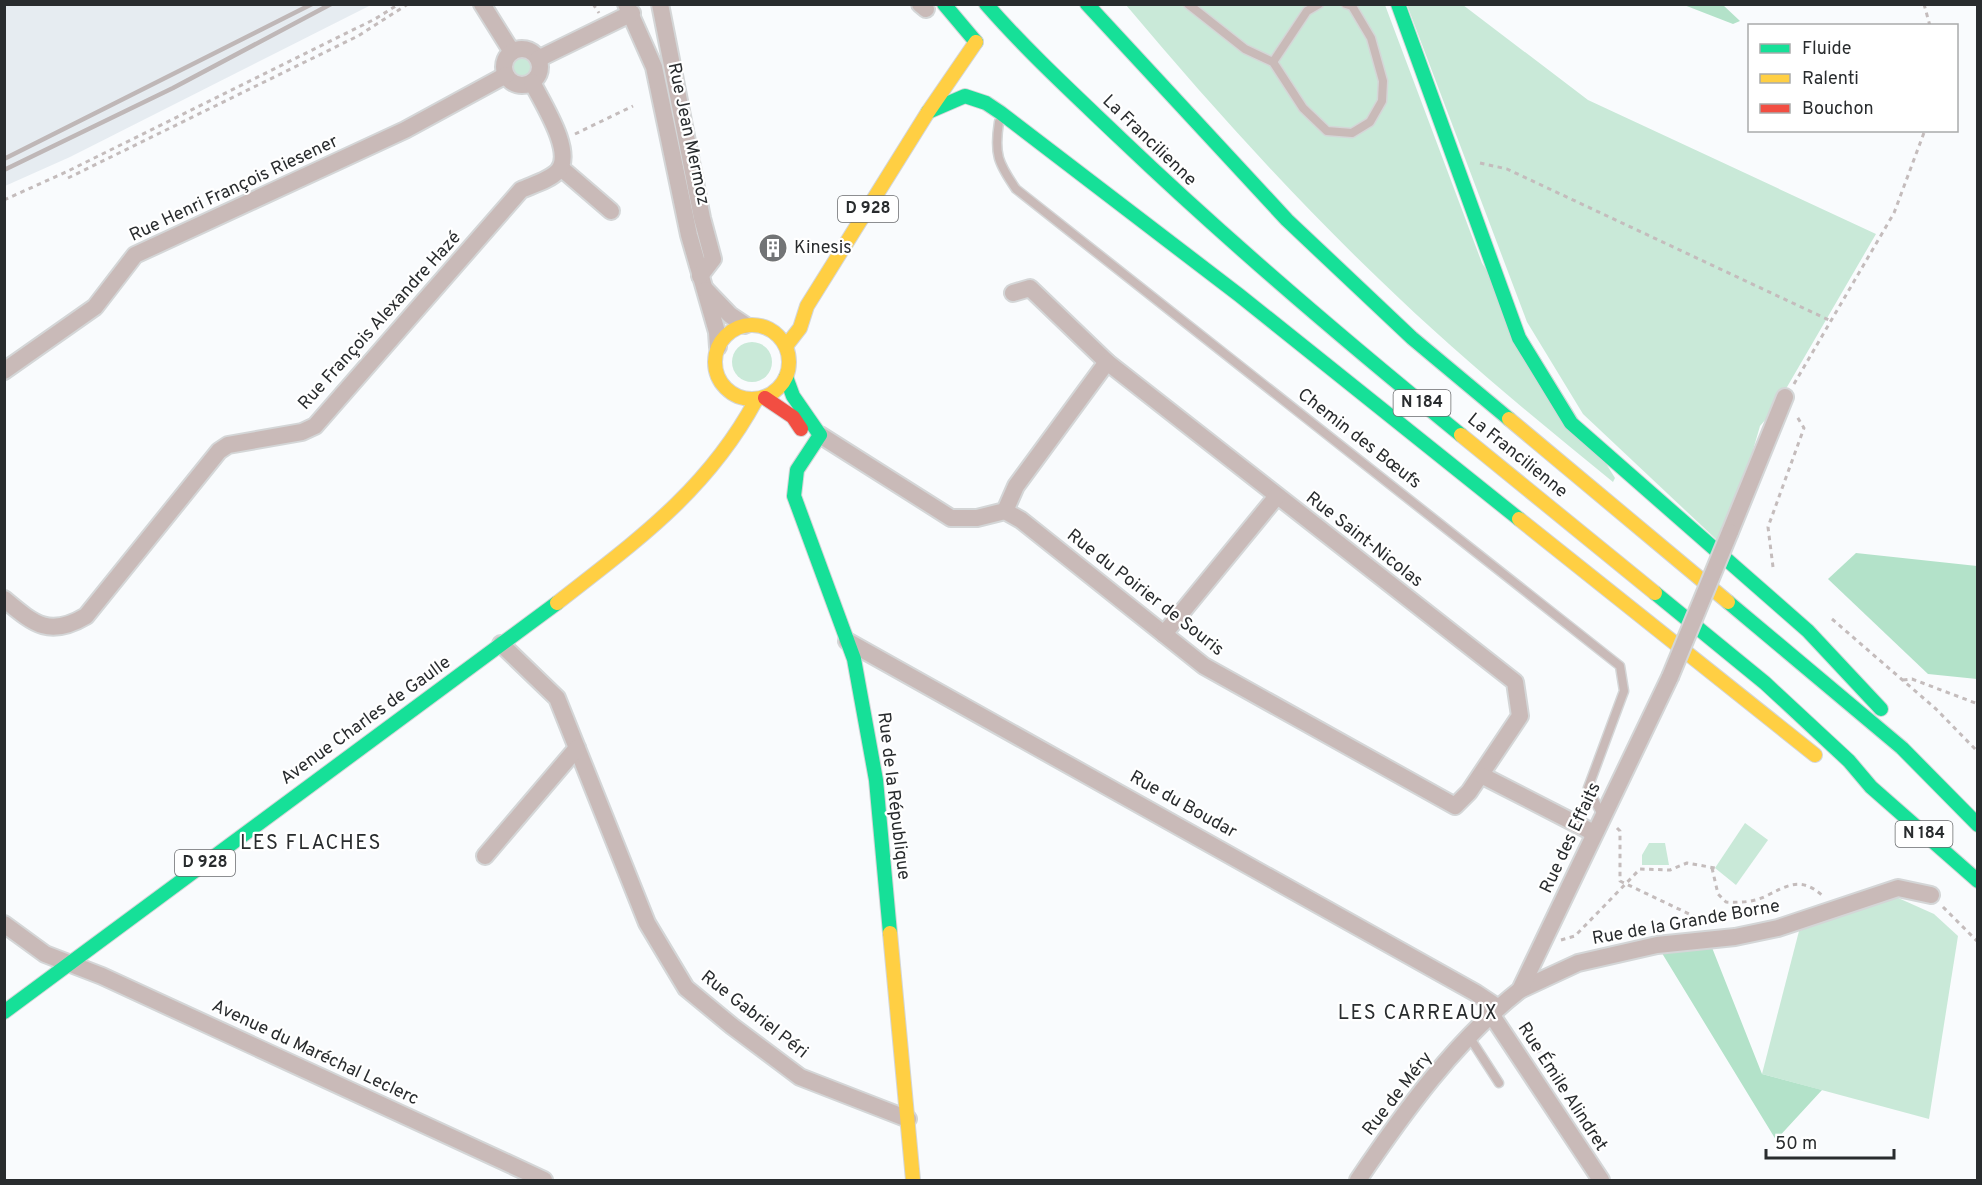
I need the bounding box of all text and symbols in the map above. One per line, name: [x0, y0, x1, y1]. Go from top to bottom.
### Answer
legend: [1748, 24, 1958, 132]
text: Fluide: [1802, 38, 1851, 61]
street label: Rue Jean Mermoz: [662, 61, 714, 207]
text: Ralenti: [1802, 68, 1859, 91]
street label: La Francilienne: [1097, 90, 1201, 192]
text: Bouchon: [1802, 98, 1874, 121]
street label: Rue Henri François Riesener: [126, 130, 342, 248]
road number: D 928: [838, 196, 898, 222]
street label: Rue François Alexandre Hazé: [294, 227, 466, 415]
building icon: Kinesis: [757, 232, 789, 264]
place label: Kinesis: [794, 237, 852, 260]
street label: Chemin des Bœufs: [1293, 384, 1425, 494]
road number: N 184: [1394, 390, 1450, 416]
street label: La Francilienne: [1462, 409, 1572, 503]
street label: Rue Saint-Nicolas: [1301, 487, 1427, 593]
street label: Rue du Poirier de Souris: [1062, 524, 1228, 662]
street label: Avenue Charles de Gaulle: [276, 651, 456, 791]
street label: Rue de la République: [871, 711, 915, 881]
street label: Rue du Boudar: [1125, 766, 1241, 844]
street label: Rue des Effaits: [1535, 779, 1607, 897]
road number: N 184: [1896, 821, 1952, 847]
district label: LES FLACHES: [240, 831, 382, 857]
road number: D 928: [175, 850, 235, 876]
street label: Rue de la Grande Borne: [1590, 895, 1782, 951]
street label: Rue Gabriel Péri: [696, 966, 812, 1064]
street label: Avenue du Maréchal Leclerc: [208, 995, 422, 1111]
district label: LES CARREAUX: [1338, 1001, 1498, 1027]
street label: Rue Émile Alindret: [1512, 1017, 1614, 1156]
street label: Rue de Méry: [1358, 1047, 1438, 1141]
scale bar: [1766, 1122, 1894, 1160]
text: 50 m: [1775, 1133, 1817, 1156]

